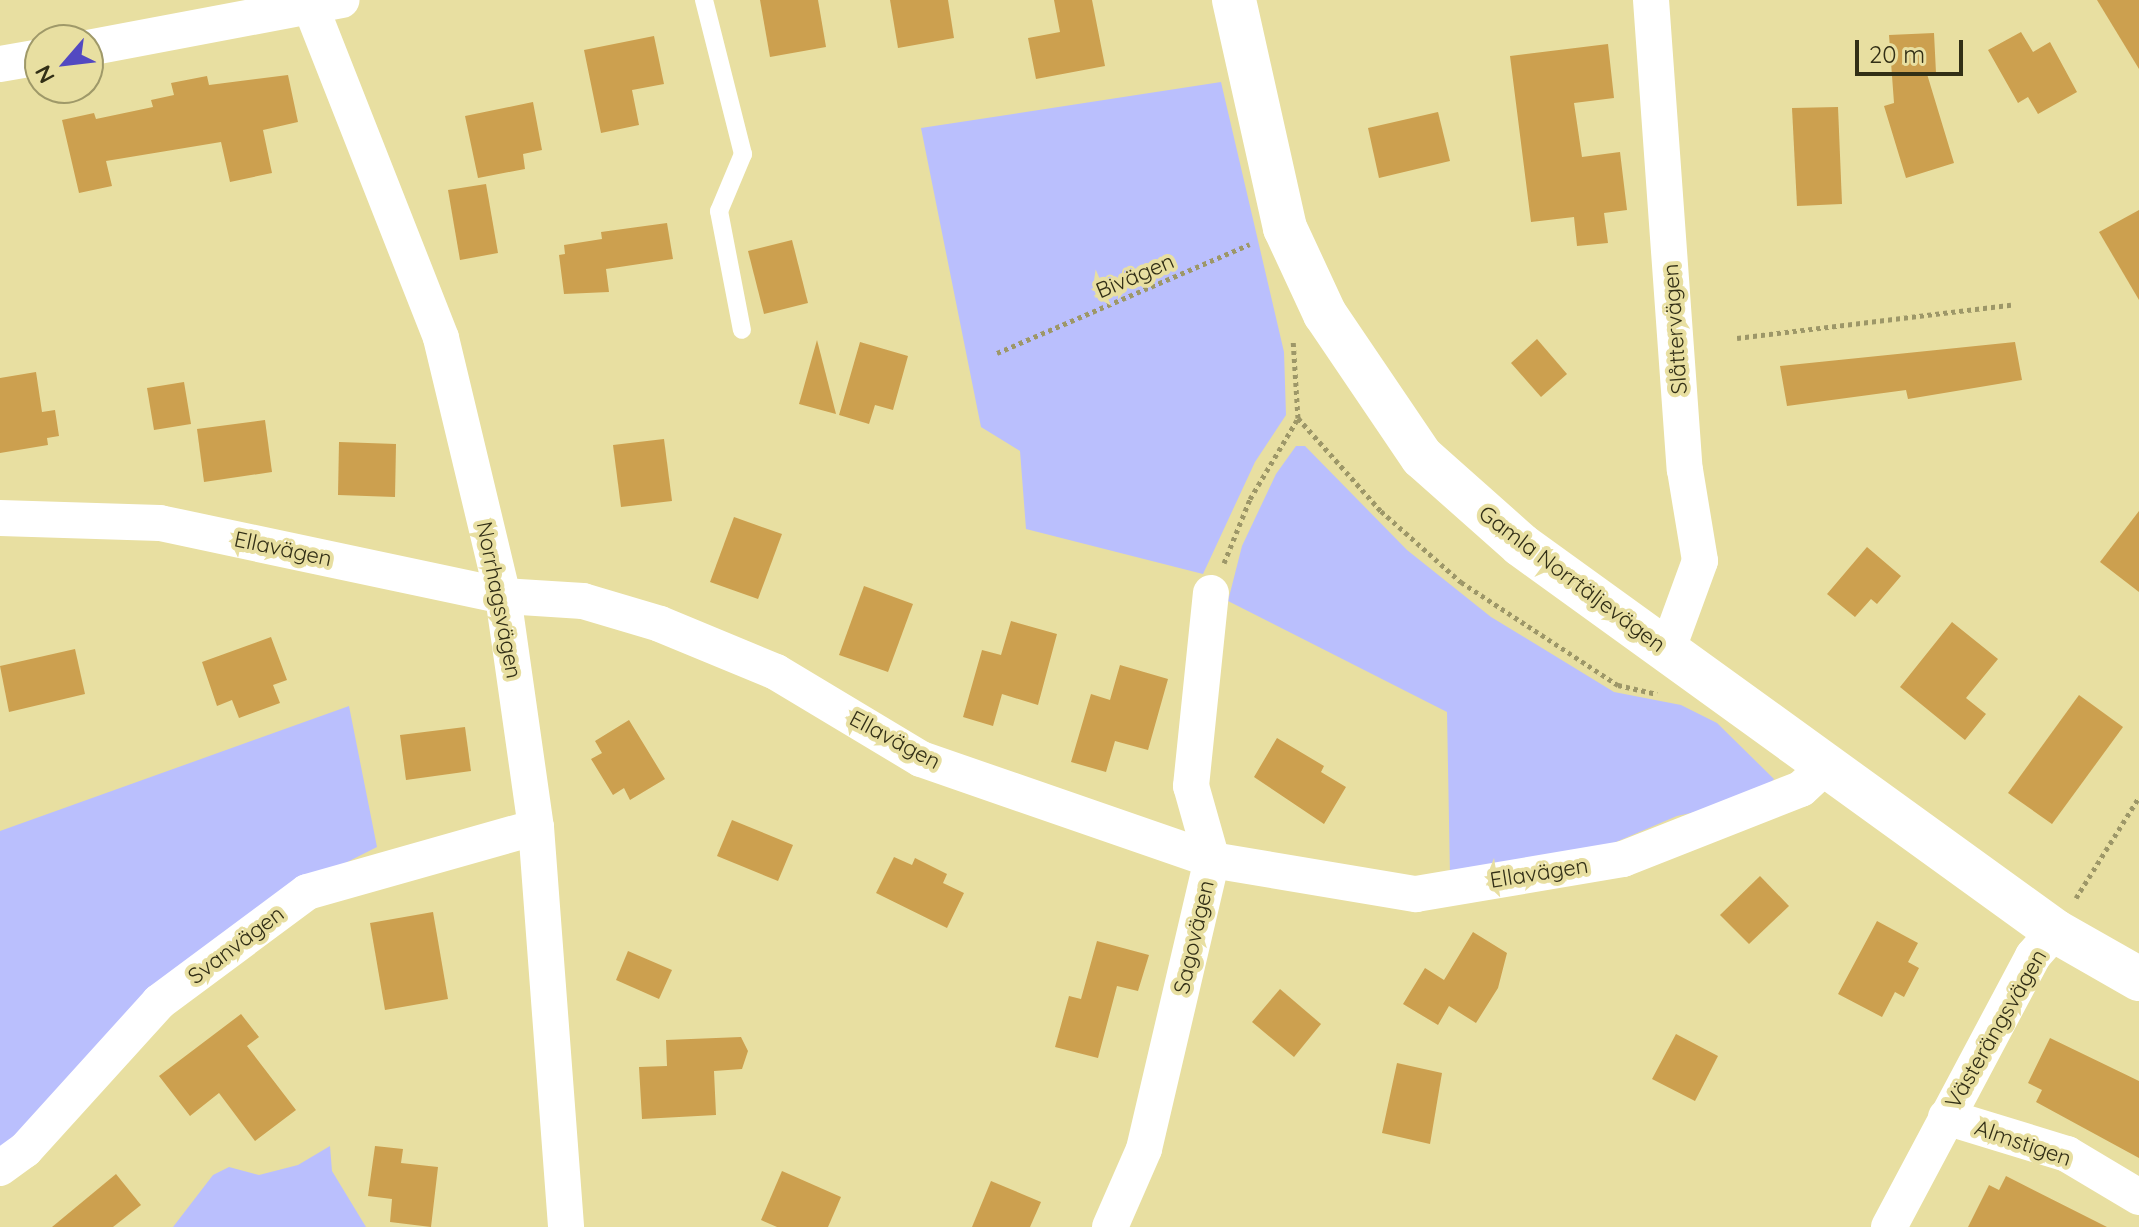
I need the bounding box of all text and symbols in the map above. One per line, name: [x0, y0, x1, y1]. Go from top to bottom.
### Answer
north arrow: [24, 24, 104, 104]
scale bar: [1859, 24, 1967, 74]
text: 20 m: [1869, 39, 1925, 69]
text: N: [28, 61, 61, 88]
street label: Bivägen: [1092, 248, 1178, 304]
street label: Slåttervägen: [1657, 263, 1693, 395]
street label: Gamla Norrtäljevägen: [1473, 500, 1671, 658]
street label: Norrhagsvägen: [471, 519, 527, 681]
street label: Ellavägen: [232, 526, 334, 572]
street label: Ellavägen: [845, 705, 945, 775]
street label: Ellavägen: [1488, 852, 1590, 894]
street label: Sagovägen: [1168, 878, 1220, 996]
street label: Svanvägen: [183, 900, 289, 990]
street label: Västerängsvägen: [1940, 945, 2052, 1113]
street label: Almstigen: [1971, 1114, 2075, 1172]

